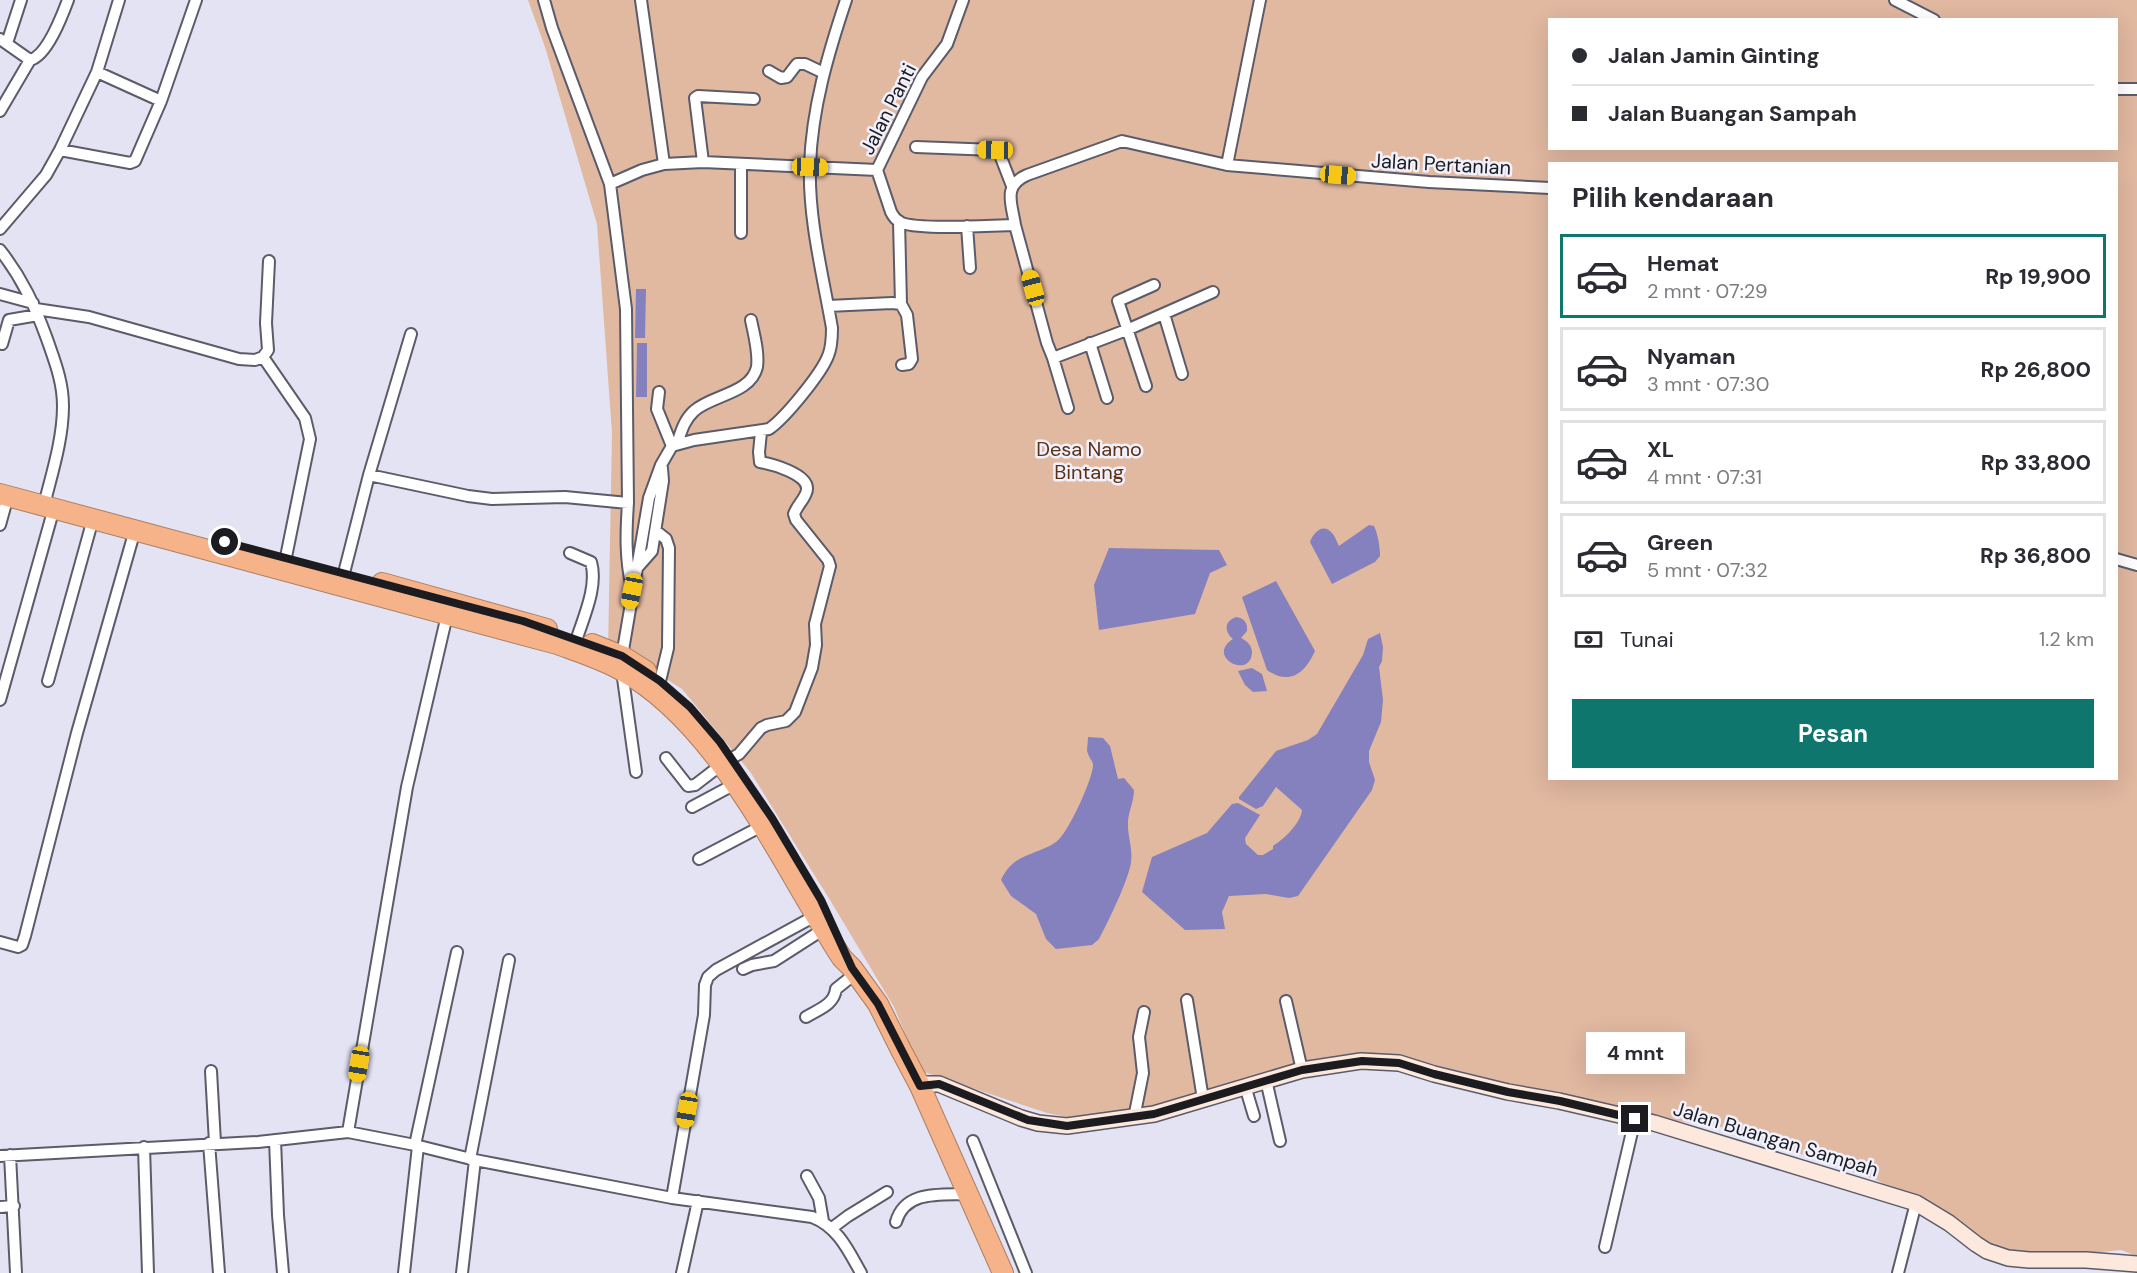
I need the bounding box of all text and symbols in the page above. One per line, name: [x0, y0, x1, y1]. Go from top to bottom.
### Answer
text: Jalan Jamin Ginting: [1608, 41, 1820, 70]
street label: Jalan Panti: [854, 59, 922, 159]
text: Jalan Buangan Sampah: [1608, 99, 1857, 128]
car: [977, 141, 1013, 159]
street label: Jalan Pertanian: [1370, 147, 1512, 181]
car: [792, 157, 828, 177]
car: [1319, 164, 1357, 186]
text: Pilih kendaraan: [1572, 180, 1774, 215]
icon: car: [1575, 249, 1629, 303]
text: Hemat: [1647, 249, 1719, 278]
text: Rp 19,900: [1985, 262, 2091, 291]
car: [1020, 268, 1046, 308]
text: 2 mnt · 07:29: [1647, 278, 1768, 304]
icon: car: [1575, 342, 1629, 396]
text: Nyaman: [1647, 342, 1736, 371]
text: Rp 26,800: [1981, 355, 2091, 384]
text: 3 mnt · 07:30: [1647, 371, 1770, 397]
icon: car: [1575, 435, 1629, 489]
text: XL: [1647, 435, 1674, 464]
park label: Desa Namo Bintang: [1036, 436, 1142, 485]
text: Rp 33,800: [1981, 448, 2091, 477]
text: 4 mnt · 07:31: [1647, 464, 1762, 490]
route start: [211, 528, 238, 555]
icon: car: [1575, 528, 1629, 582]
text: Green: [1647, 528, 1713, 557]
text: Rp 36,800: [1980, 541, 2091, 570]
text: 5 mnt · 07:32: [1647, 557, 1768, 583]
car: [620, 572, 644, 610]
icon: cash: [1572, 623, 1605, 656]
text: Tunai: [1620, 625, 1674, 654]
text: 1.2 km: [2039, 626, 2094, 652]
button: Pesan: [1572, 699, 2094, 768]
callout: 4 mnt: [1586, 1032, 1684, 1074]
text: 4 mnt: [1607, 1040, 1664, 1066]
car: [347, 1045, 371, 1083]
car: [675, 1091, 699, 1129]
street label: Jalan Buangan Sampah: [1670, 1095, 1882, 1183]
route end: [1621, 1105, 1648, 1132]

